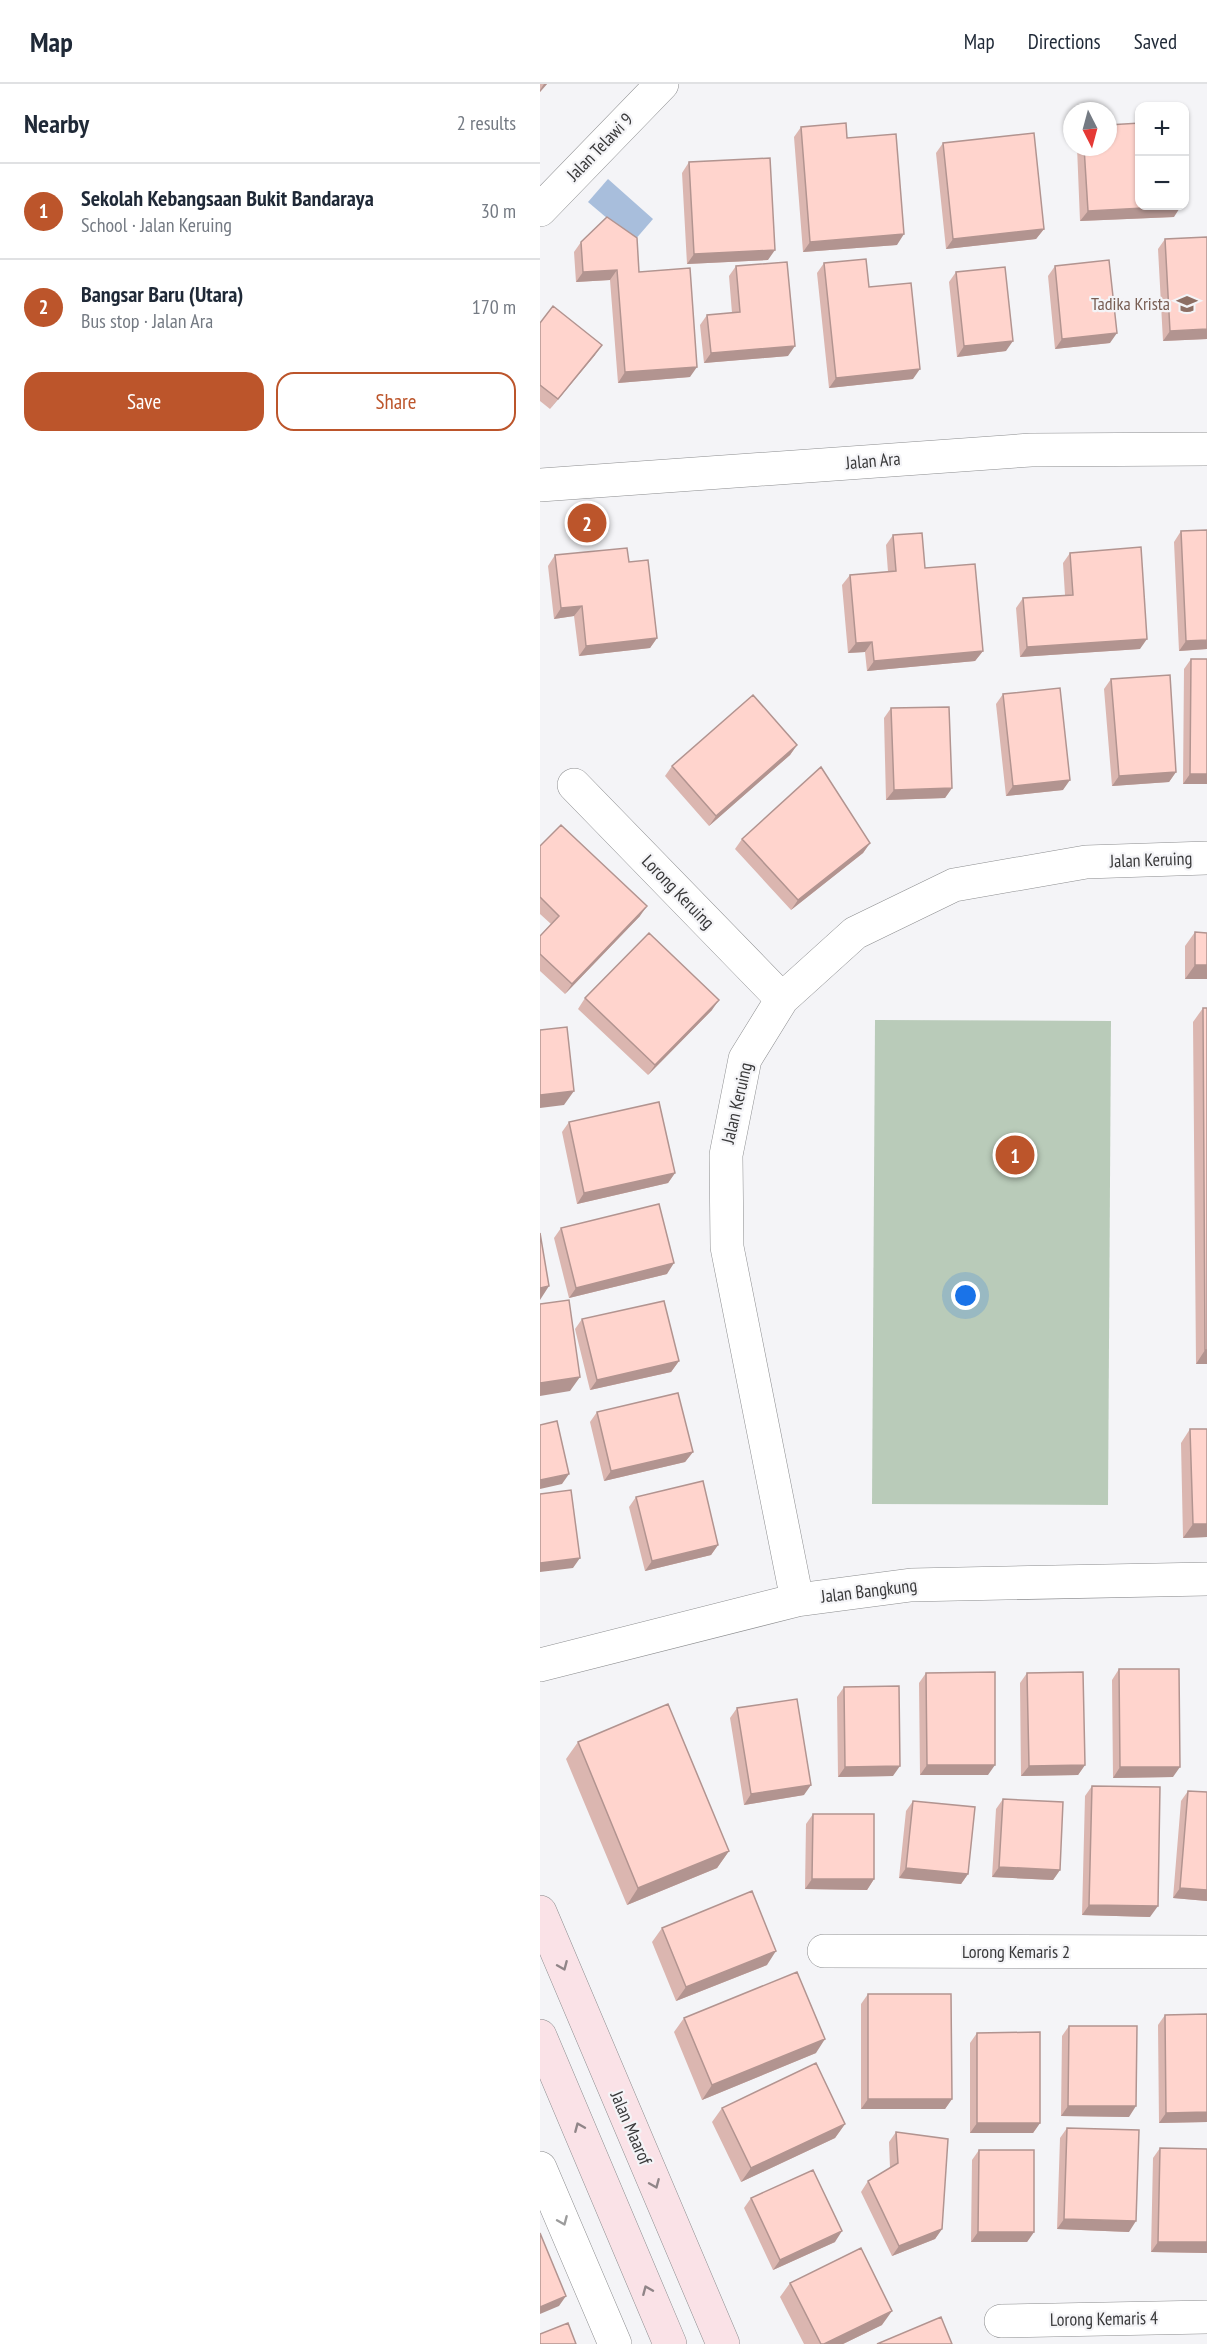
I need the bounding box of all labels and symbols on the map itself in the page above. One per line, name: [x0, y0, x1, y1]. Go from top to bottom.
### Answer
north arrow: [1063, 102, 1117, 156]
street label: Jalan Telawi 9: [561, 108, 638, 186]
place label: Tadika Krista: [1091, 292, 1170, 315]
school or university icon: Tadika Krista: [1175, 292, 1199, 316]
street label: Jalan Ara: [844, 447, 901, 474]
pin: 2: [568, 500, 606, 546]
street label: Jalan Keruing: [1108, 847, 1193, 872]
street label: Lorong Keruing: [637, 850, 719, 934]
street label: Jalan Keruing: [716, 1060, 757, 1147]
pin: 1: [996, 1132, 1034, 1178]
your location: [951, 1281, 980, 1310]
street label: Jalan Bangkung: [819, 1573, 918, 1608]
street label: Lorong Kemaris 2: [962, 1940, 1070, 1963]
one-way arrow: [556, 1959, 568, 1970]
street label: Jalan Maarof: [605, 2087, 658, 2169]
one-way arrow: [574, 2123, 586, 2134]
one-way arrow: [648, 2178, 660, 2189]
one-way arrow: [556, 2215, 568, 2226]
one-way arrow: [642, 2285, 654, 2296]
street label: Lorong Kemaris 4: [1050, 2306, 1158, 2331]

